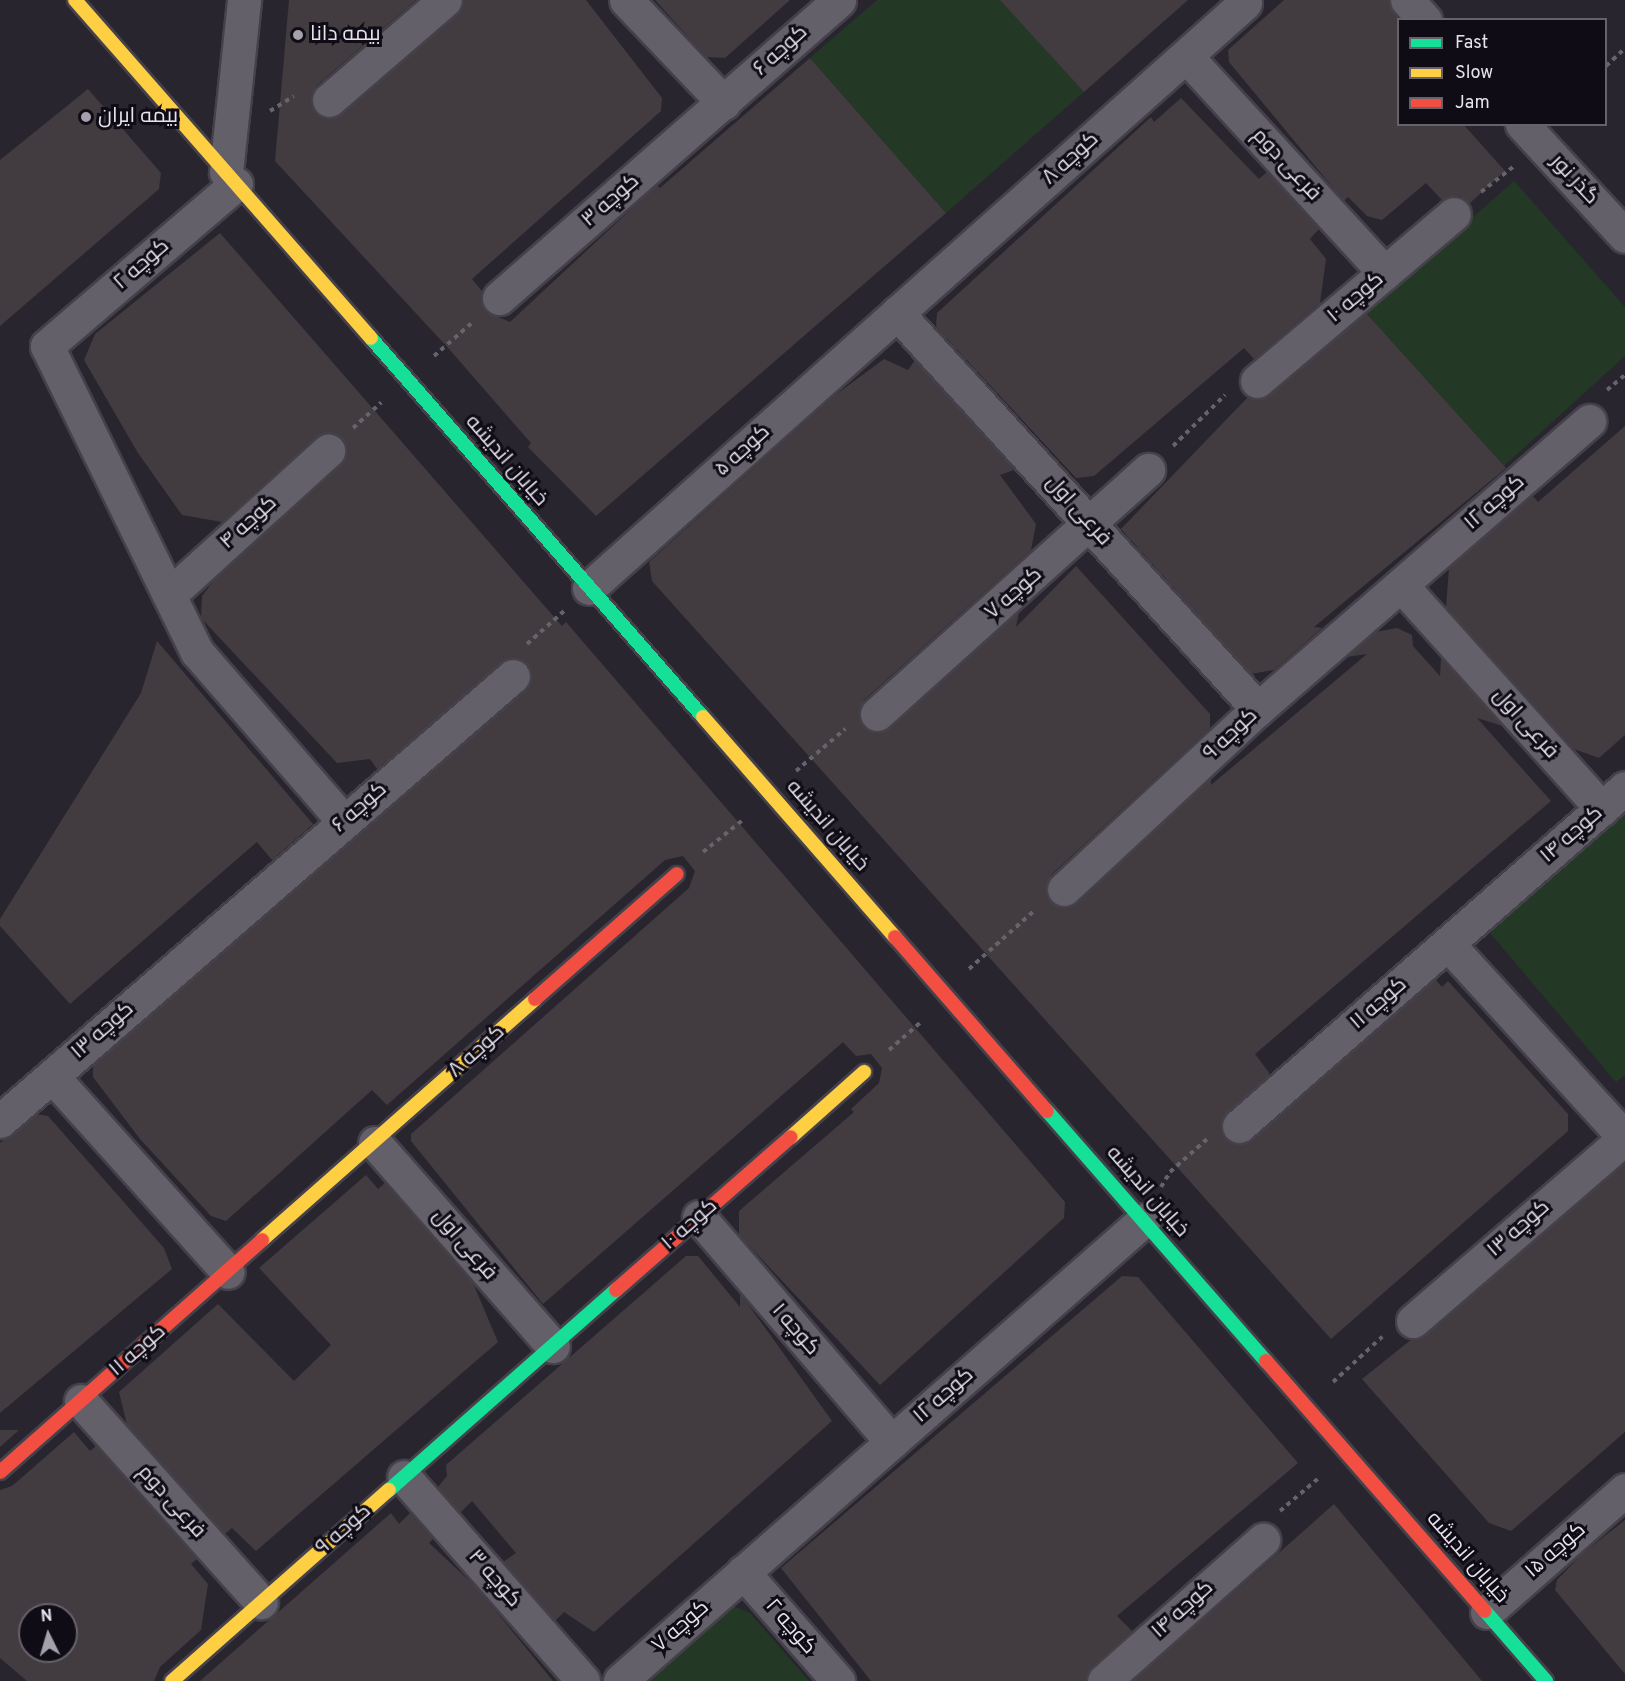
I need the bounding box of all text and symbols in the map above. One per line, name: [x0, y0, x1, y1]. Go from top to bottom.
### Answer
legend: [1397, 18, 1607, 126]
street label: کوچه ۶: [749, 20, 813, 82]
place label: بیمه دانا: [310, 22, 381, 48]
marker: بیمه دانا: [291, 28, 305, 42]
text: Fast: [1455, 32, 1488, 55]
text: Slow: [1455, 62, 1493, 85]
text: Jam: [1455, 92, 1490, 115]
place label: بیمه ایران: [98, 104, 178, 130]
marker: بیمه ایران: [79, 110, 93, 124]
street label: فرعی دوم: [1246, 124, 1326, 206]
street label: کوچه ۸: [1038, 127, 1104, 191]
street label: گذر نور: [1545, 150, 1603, 210]
street label: کوچه ۳: [577, 169, 645, 233]
street label: کوچه ۲: [109, 234, 175, 296]
street label: کوچه ۱۰: [1323, 267, 1389, 329]
street label: خیابان اندیشه: [459, 410, 553, 512]
street label: کوچه ۵: [710, 420, 776, 482]
street label: کوچه ۱۲: [1460, 470, 1530, 536]
street label: فرعی اول: [1040, 471, 1116, 551]
street label: کوچه ۴: [215, 491, 283, 555]
street label: کوچه ۷: [980, 562, 1048, 626]
street label: فرعی اول: [1487, 684, 1563, 764]
street label: کوچه ۹: [1199, 704, 1263, 766]
street label: خیابان اندیشه: [780, 775, 874, 877]
street label: کوچه ۶: [328, 777, 392, 839]
street label: کوچه ۱۴: [1536, 801, 1608, 869]
street label: کوچه ۱۱: [1345, 973, 1413, 1035]
street label: کوچه ۱۳: [67, 997, 139, 1065]
street label: کوچه ۸: [444, 1020, 510, 1084]
street label: خیابان اندیشه: [1100, 1141, 1194, 1243]
street label: کوچه ۱۰: [657, 1194, 723, 1256]
street label: کوچه ۱۳: [1483, 1195, 1555, 1263]
street label: فرعی اول: [426, 1204, 502, 1286]
street label: کوچه ۱: [766, 1299, 824, 1361]
street label: کوچه ۱۱: [104, 1320, 172, 1382]
street label: کوچه ۱۲: [909, 1363, 979, 1429]
street label: فرعی دوم: [132, 1460, 210, 1544]
street label: کوچه ۹: [311, 1499, 377, 1561]
street label: خیابان اندیشه: [1420, 1507, 1514, 1609]
street label: کوچه ۱۵: [1521, 1518, 1591, 1584]
street label: کوچه ۳: [462, 1545, 526, 1613]
street label: کوچه ۱۴: [1147, 1576, 1219, 1644]
street label: کوچه ۲: [759, 1594, 821, 1660]
street label: کوچه ۷: [647, 1595, 715, 1659]
north arrow: [18, 1603, 78, 1663]
text: N: [40, 1607, 53, 1628]

